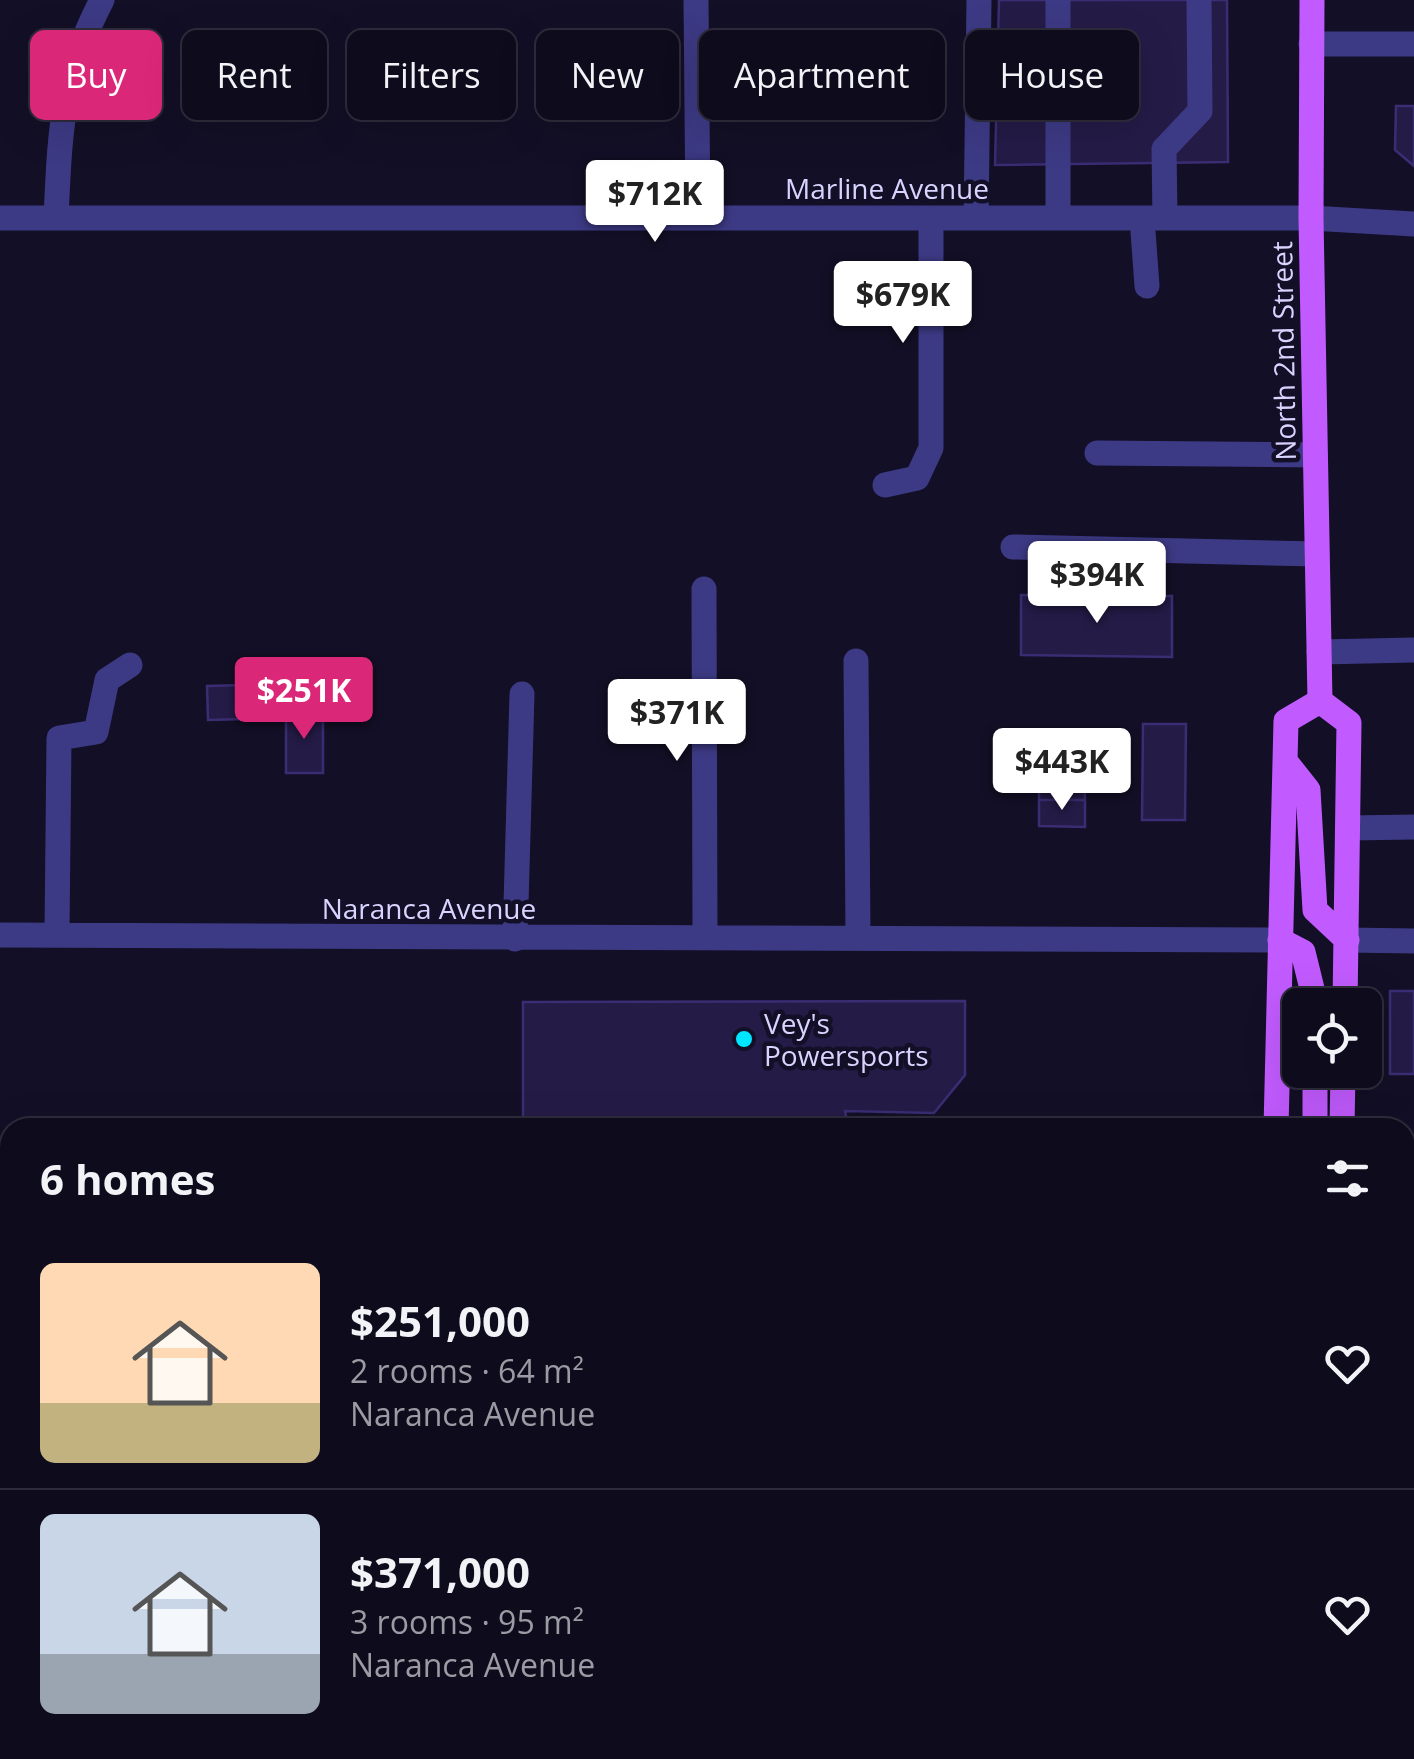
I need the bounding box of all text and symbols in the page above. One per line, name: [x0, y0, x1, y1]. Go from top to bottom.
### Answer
chip: Buy: [30, 30, 162, 120]
chip: Rent: [182, 30, 327, 120]
chip: Filters: [347, 30, 516, 120]
chip: New: [536, 30, 679, 120]
chip: Apartment: [699, 30, 945, 120]
chip: House: [965, 30, 1139, 120]
pin: $712K: [585, 160, 725, 245]
street label: Marline Avenue: [785, 169, 989, 207]
text: $712K: [608, 171, 702, 214]
street label: North 2nd Street: [1262, 241, 1304, 461]
pin: $679K: [833, 261, 973, 346]
text: $679K: [856, 272, 950, 315]
pin: $394K: [1027, 541, 1167, 626]
text: $394K: [1050, 552, 1144, 595]
pin: $251K: [234, 657, 374, 742]
text: $251K: [257, 668, 351, 711]
pin: $371K: [607, 679, 747, 764]
text: $371K: [630, 690, 724, 733]
pin: $443K: [992, 728, 1132, 813]
text: $443K: [1015, 739, 1109, 782]
street label: Naranca Avenue: [322, 889, 536, 927]
map controls: [1282, 988, 1382, 1088]
button: locate: [1282, 988, 1382, 1088]
place label: Vey's Powersports: [764, 1004, 929, 1074]
marker: Vey's Powersports: [733, 1028, 755, 1050]
text: 6 homes: [40, 1150, 215, 1207]
icon: filters: [1320, 1151, 1375, 1206]
text: $251,000: [350, 1292, 530, 1349]
icon: home: [120, 1303, 240, 1423]
icon: heart: [1320, 1336, 1375, 1391]
text: 2 rooms · 64 m²: [350, 1349, 584, 1392]
text: Naranca Avenue: [350, 1392, 595, 1435]
text: $371,000: [350, 1543, 530, 1600]
icon: home: [120, 1554, 240, 1674]
icon: heart: [1320, 1587, 1375, 1642]
text: 3 rooms · 95 m²: [350, 1600, 584, 1643]
text: Naranca Avenue: [350, 1643, 595, 1686]

